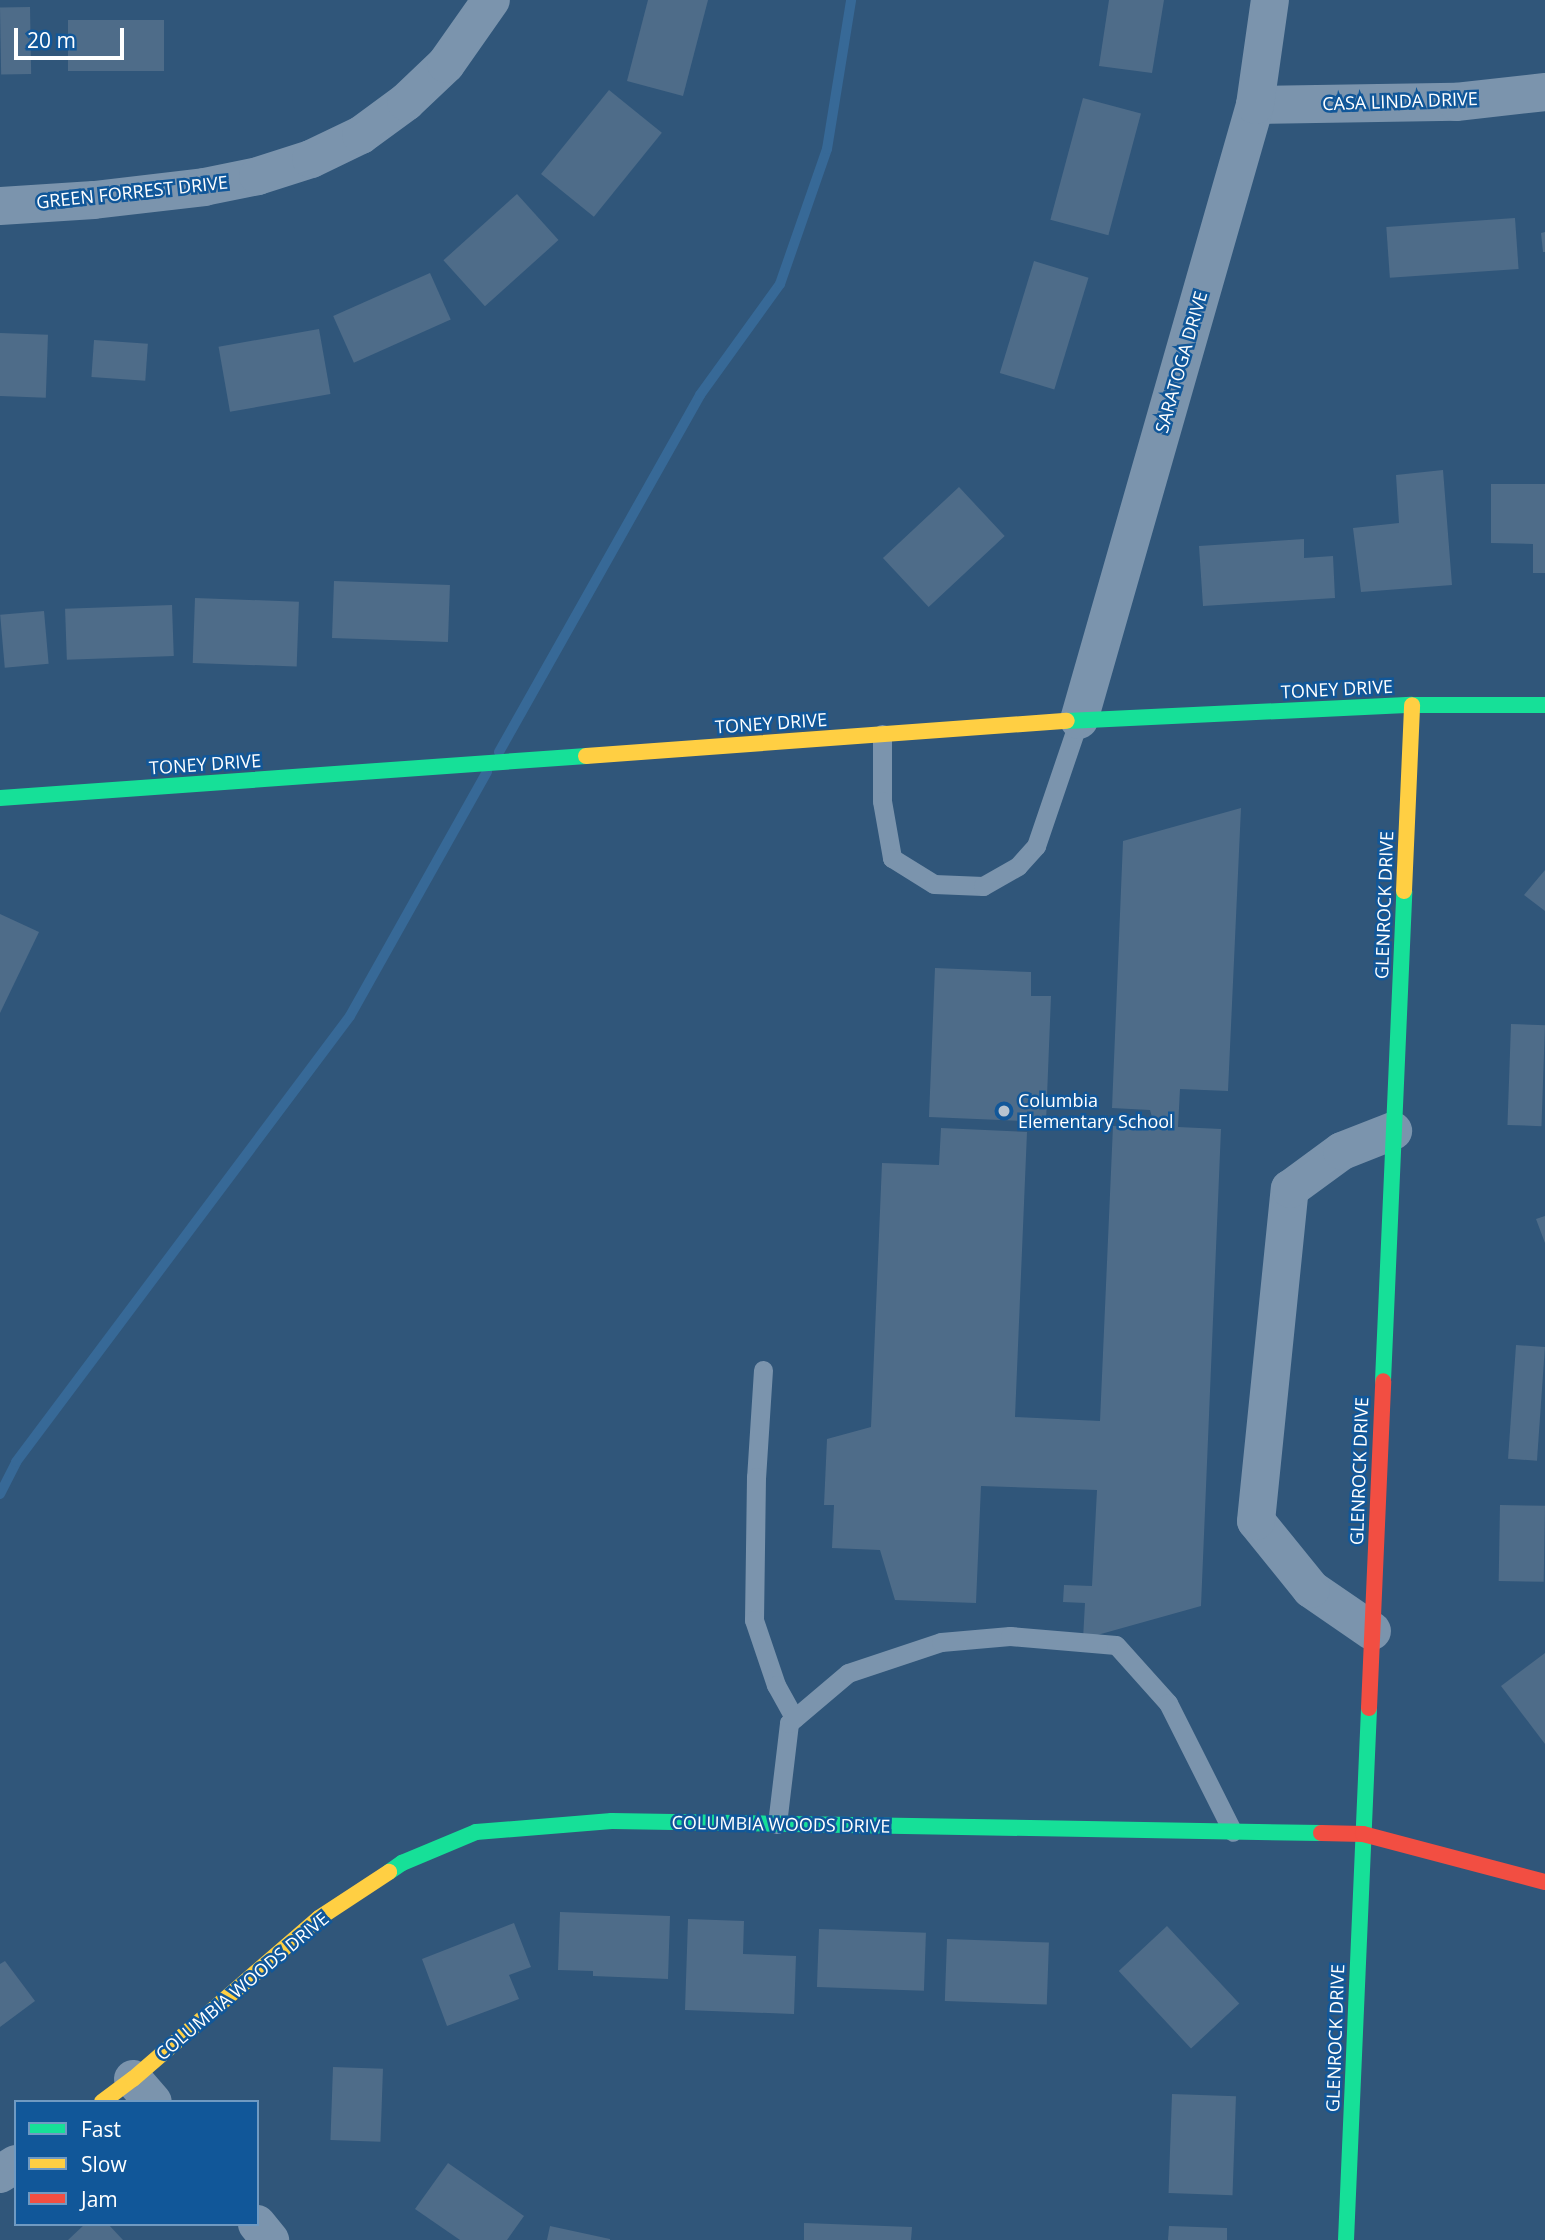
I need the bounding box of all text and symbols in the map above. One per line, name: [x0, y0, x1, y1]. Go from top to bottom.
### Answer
scale bar: [18, 14, 128, 58]
text: 20 m: [27, 26, 76, 54]
street label: CASA LINDA DRIVE: [1322, 87, 1478, 115]
street label: GREEN FORREST DRIVE: [35, 171, 229, 213]
street label: SARATOGA DRIVE: [1150, 288, 1212, 436]
street label: TONEY DRIVE: [1280, 675, 1394, 703]
street label: TONEY DRIVE: [714, 708, 828, 738]
street label: TONEY DRIVE: [148, 749, 262, 779]
street label: GLENROCK DRIVE: [1371, 831, 1397, 979]
place label: Columbia Elementary School: [1018, 1090, 1174, 1132]
marker: Columbia Elementary School: [996, 1103, 1012, 1119]
street label: GLENROCK DRIVE: [1346, 1397, 1372, 1545]
street label: COLUMBIA WOODS DRIVE: [671, 1811, 891, 1837]
street label: COLUMBIA WOODS DRIVE: [151, 1907, 333, 2065]
street label: GLENROCK DRIVE: [1322, 1964, 1348, 2112]
legend: [14, 2100, 259, 2226]
text: Fast: [81, 2115, 121, 2143]
text: Slow: [81, 2150, 127, 2178]
text: Jam: [81, 2185, 118, 2213]

